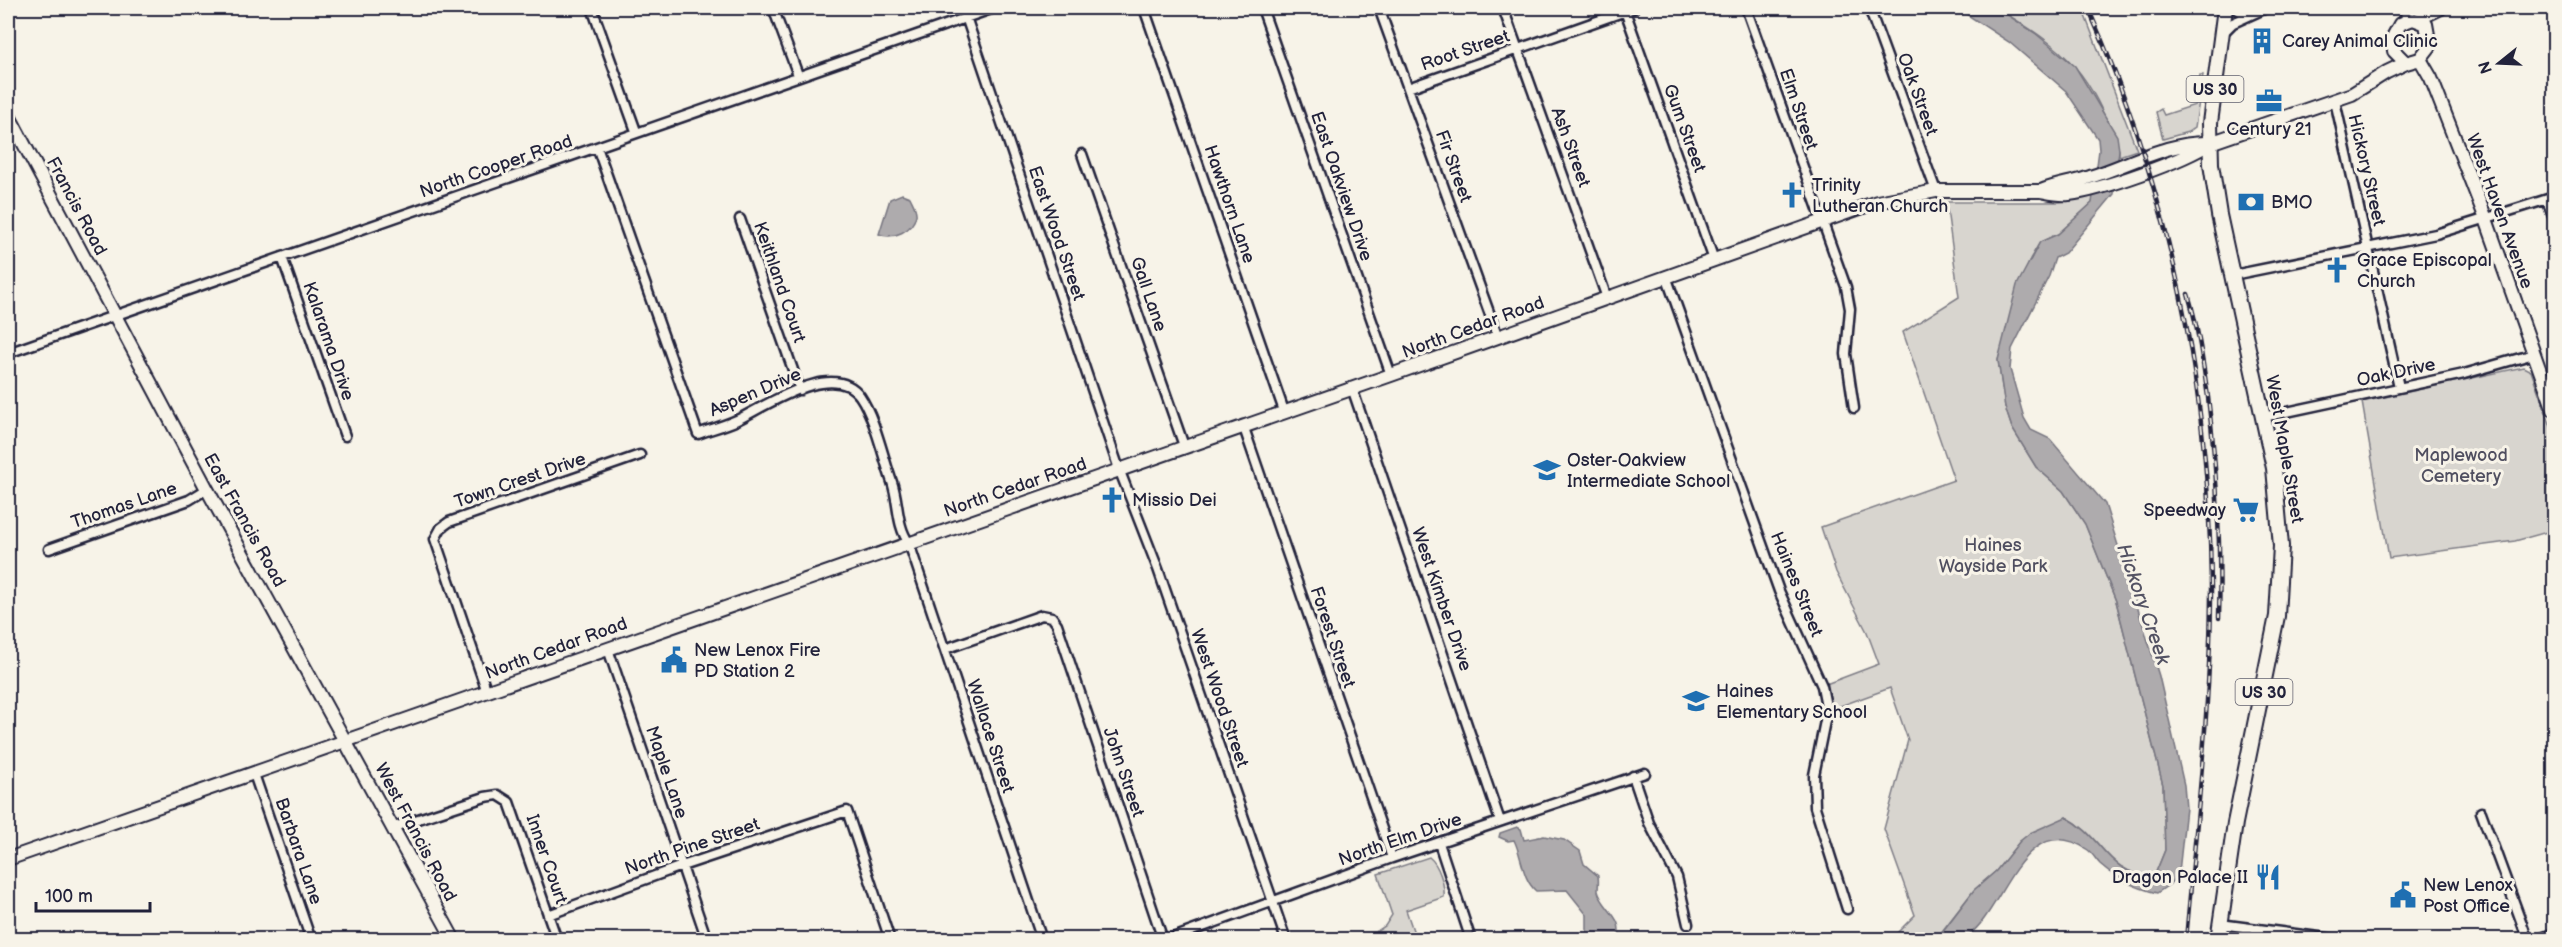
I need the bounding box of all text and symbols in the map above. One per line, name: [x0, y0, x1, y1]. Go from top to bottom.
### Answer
street label: Root Street: [1418, 25, 1513, 75]
building icon: Carey Animal Clinic: [2247, 26, 2277, 56]
place label: Carey Animal Clinic: [2282, 31, 2438, 52]
north arrow: [2469, 33, 2529, 93]
street label: Oak Street: [1893, 50, 1942, 139]
text: N: [2475, 59, 2497, 76]
street label: Elm Street: [1775, 66, 1822, 153]
road number: US 30: [2186, 76, 2244, 102]
street label: Gum Street: [1659, 81, 1710, 176]
office icon: Century 21: [2254, 86, 2284, 116]
street label: Ash Street: [1546, 105, 1595, 190]
street label: East Oakview Drive: [1306, 109, 1377, 264]
street label: Hickory Street: [2343, 112, 2390, 228]
place label: Century 21: [2226, 119, 2312, 140]
street label: Fir Street: [1431, 127, 1476, 206]
street label: North Cooper Road: [417, 130, 575, 202]
street label: West Haven Avenue: [2462, 131, 2537, 292]
street label: Hawthorn Lane: [1199, 142, 1260, 266]
street label: Francis Road: [42, 153, 111, 259]
street label: East Wood Street: [1024, 163, 1090, 304]
place label: Trinity Lutheran Church: [1812, 175, 1948, 217]
church icon: Trinity Lutheran Church: [1777, 180, 1807, 210]
bank icon: BMO: [2236, 187, 2266, 217]
place label: BMO: [2271, 192, 2313, 213]
street label: Keithland Court: [749, 219, 810, 346]
place label: Grace Episcopal Church: [2357, 250, 2492, 292]
street label: Gall Lane: [1126, 254, 1171, 334]
church icon: Grace Episcopal Church: [2322, 255, 2352, 285]
street label: Kalarama Drive: [298, 279, 359, 404]
street label: North Cedar Road: [1399, 292, 1547, 363]
street label: Oak Drive: [2355, 354, 2438, 391]
street label: Aspen Drive: [706, 364, 805, 421]
street label: West Maple Street: [2261, 373, 2308, 525]
park label: Maplewood Cemetery: [2414, 445, 2508, 487]
street label: Town Crest Drive: [452, 448, 589, 513]
street label: East Francis Road: [199, 450, 290, 591]
place label: Oster-Oakview Intermediate School: [1567, 450, 1730, 492]
street label: North Cedar Road: [941, 453, 1089, 522]
school or university icon: Oster-Oakview Intermediate School: [1532, 455, 1562, 485]
street label: Thomas Lane: [69, 478, 180, 533]
church icon: Missio Dei: [1097, 485, 1127, 515]
place label: Missio Dei: [1132, 490, 1217, 511]
supermarket icon: Speedway: [2231, 495, 2261, 525]
place label: Speedway: [2143, 500, 2227, 521]
street label: West Kimber Drive: [1407, 524, 1476, 674]
street label: Haines Street: [1766, 529, 1827, 640]
park label: Haines Wayside Park: [1939, 535, 2047, 577]
water label: Hickory Creek: [2111, 541, 2175, 669]
street label: Forest Street: [1305, 584, 1360, 691]
street label: North Cedar Road: [482, 613, 630, 684]
street label: West Wood Street: [1186, 626, 1253, 770]
place label: New Lenox Fire PD Station 2: [694, 640, 821, 682]
public building icon: New Lenox Fire PD Station 2: [659, 645, 689, 675]
street label: Wallace Street: [962, 677, 1019, 796]
road number: US 30: [2236, 679, 2292, 705]
place label: Haines Elementary School: [1716, 681, 1867, 723]
school or university icon: Haines Elementary School: [1681, 686, 1711, 716]
street label: Maple Lane: [641, 723, 692, 821]
street label: John Street: [1098, 725, 1149, 820]
street label: West Francis Road: [370, 759, 461, 905]
street label: Barbara Lane: [270, 795, 327, 908]
street label: North Elm Drive: [1336, 808, 1465, 870]
street label: Inner Court: [521, 812, 572, 907]
street label: North Pine Street: [622, 813, 763, 879]
restaurant icon: Dragon Palace II: [2253, 862, 2283, 892]
place label: Dragon Palace II: [2112, 867, 2248, 888]
scale bar: [36, 875, 150, 913]
place label: New Lenox Post Office: [2423, 875, 2513, 917]
public building icon: New Lenox Post Office: [2388, 880, 2418, 910]
text: 100 m: [45, 886, 93, 907]

